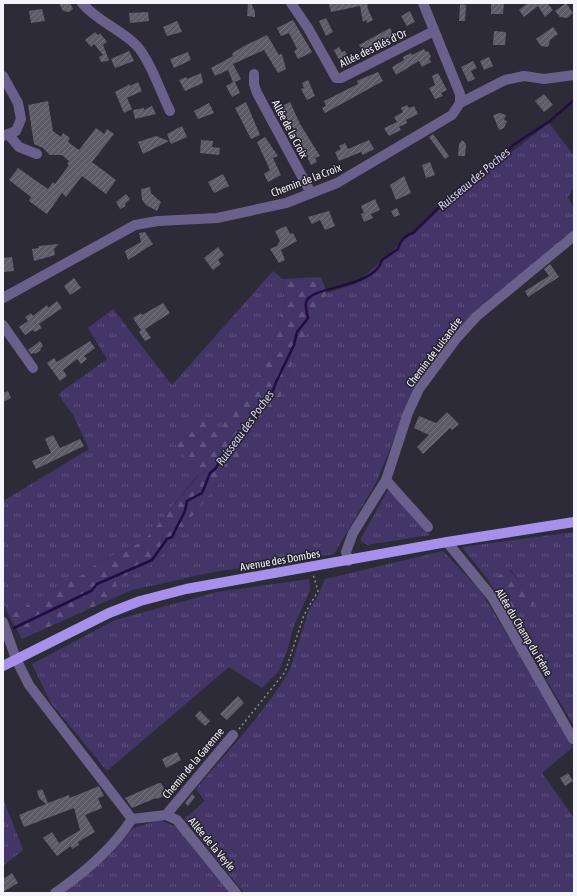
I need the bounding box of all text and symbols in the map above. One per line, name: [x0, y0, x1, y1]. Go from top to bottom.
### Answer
street label: Allée des Blés d'Or: [337, 26, 409, 69]
street label: Allée de la Croix: [270, 98, 311, 161]
water label: Ruisseau des Poches: [435, 145, 513, 213]
street label: Chemin de la Croix: [269, 161, 343, 199]
street label: Chemin de Luisandre: [404, 315, 464, 389]
water label: Ruisseau des Poches: [213, 388, 277, 468]
street label: Avenue des Dombes: [239, 547, 321, 573]
street label: Allée du Champ du Frêne: [493, 586, 555, 678]
street label: Chemin de la Garenne: [160, 725, 226, 801]
street label: Allée de la Veyle: [186, 815, 238, 873]

